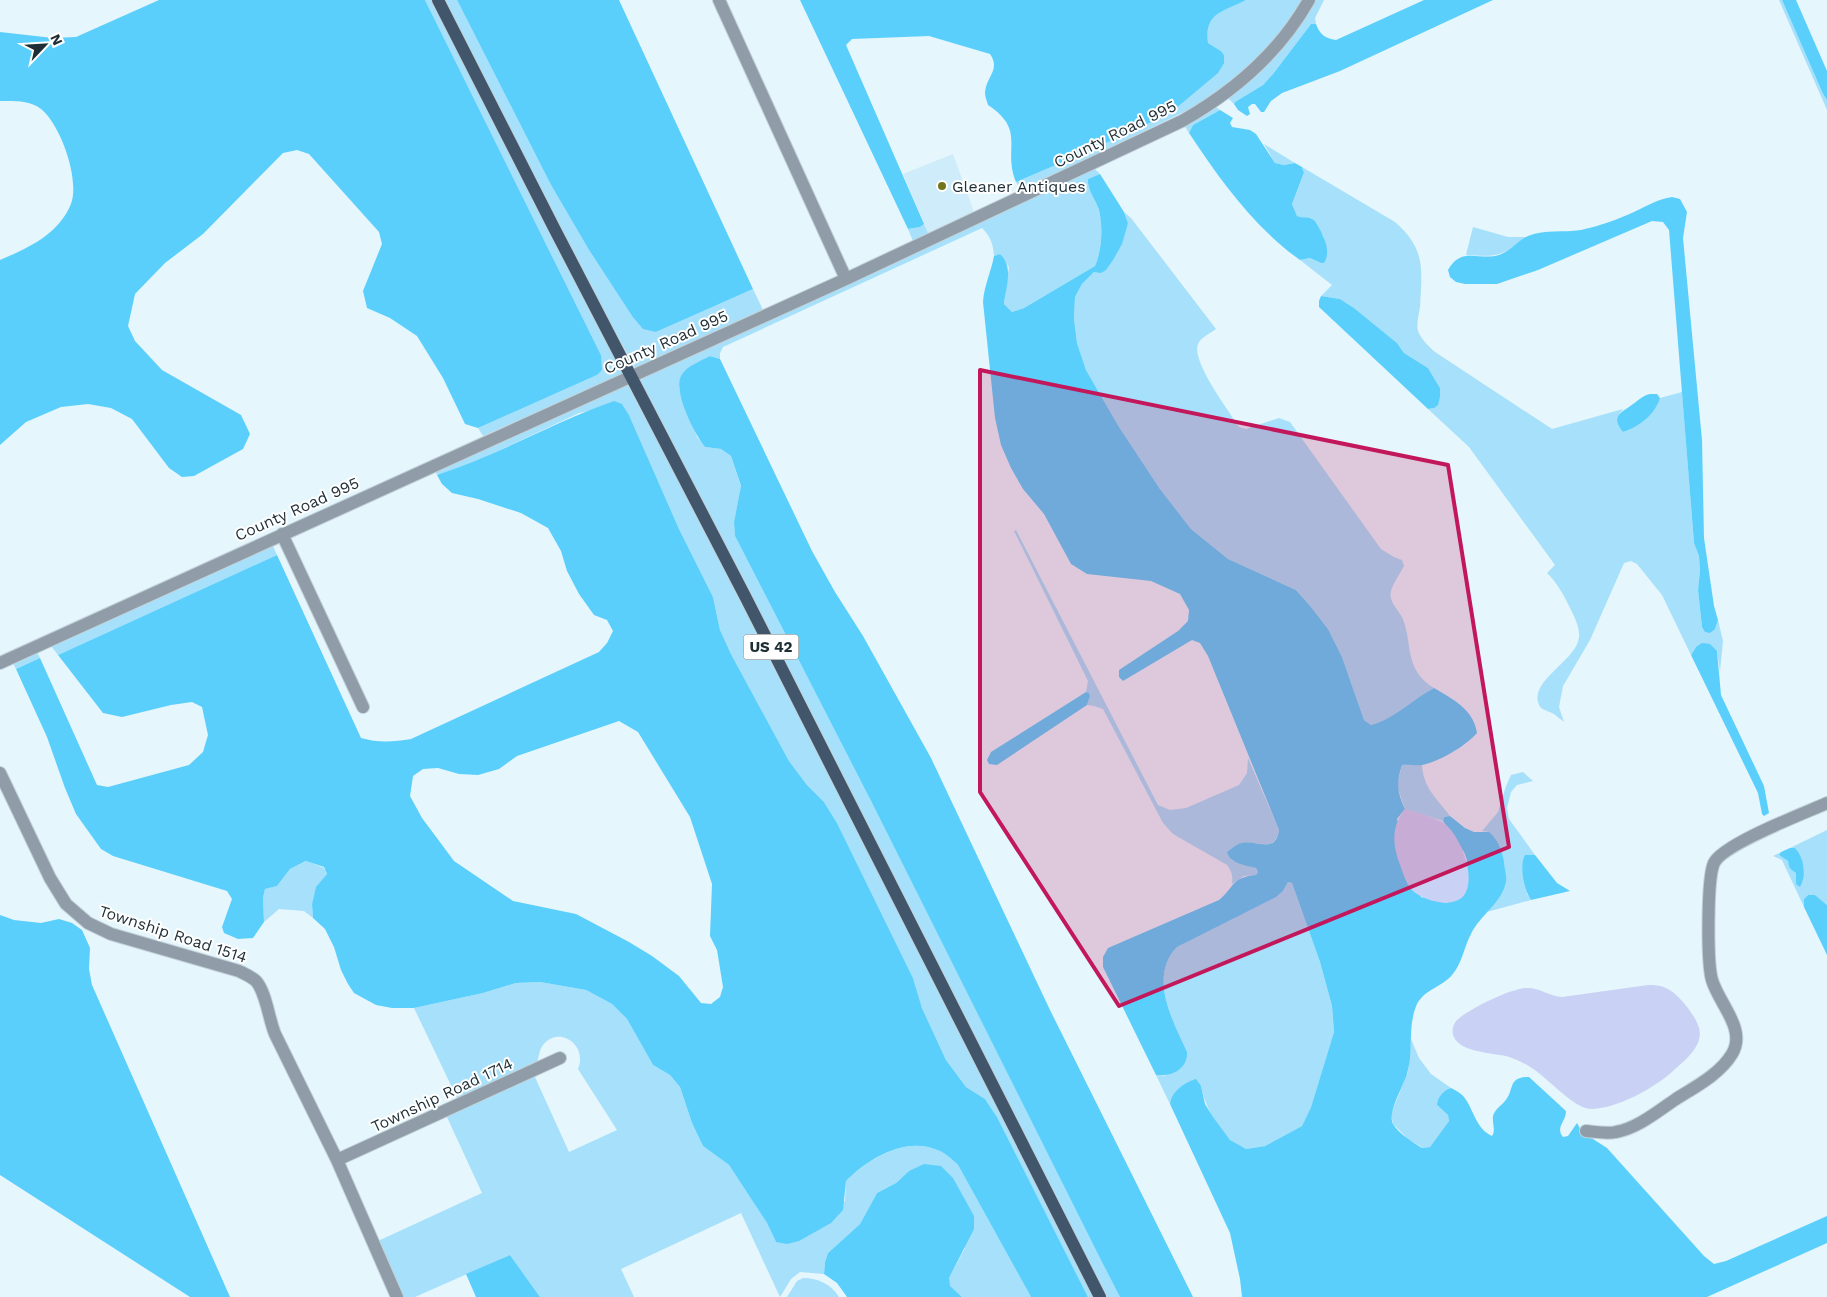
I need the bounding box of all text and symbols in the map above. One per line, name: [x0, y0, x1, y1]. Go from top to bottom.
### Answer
north arrow: [20, 20, 70, 70]
text: N: [47, 31, 66, 48]
street label: County Road 995: [1051, 96, 1179, 172]
place label: Gleaner Antiques: [952, 177, 1086, 196]
marker: Gleaner Antiques: [936, 180, 948, 192]
street label: County Road 995: [601, 306, 731, 378]
street label: County Road 995: [232, 473, 362, 545]
road number: US 42: [744, 634, 798, 660]
street label: Township Road 1514: [97, 901, 250, 967]
street label: Township Road 1714: [368, 1054, 516, 1136]

